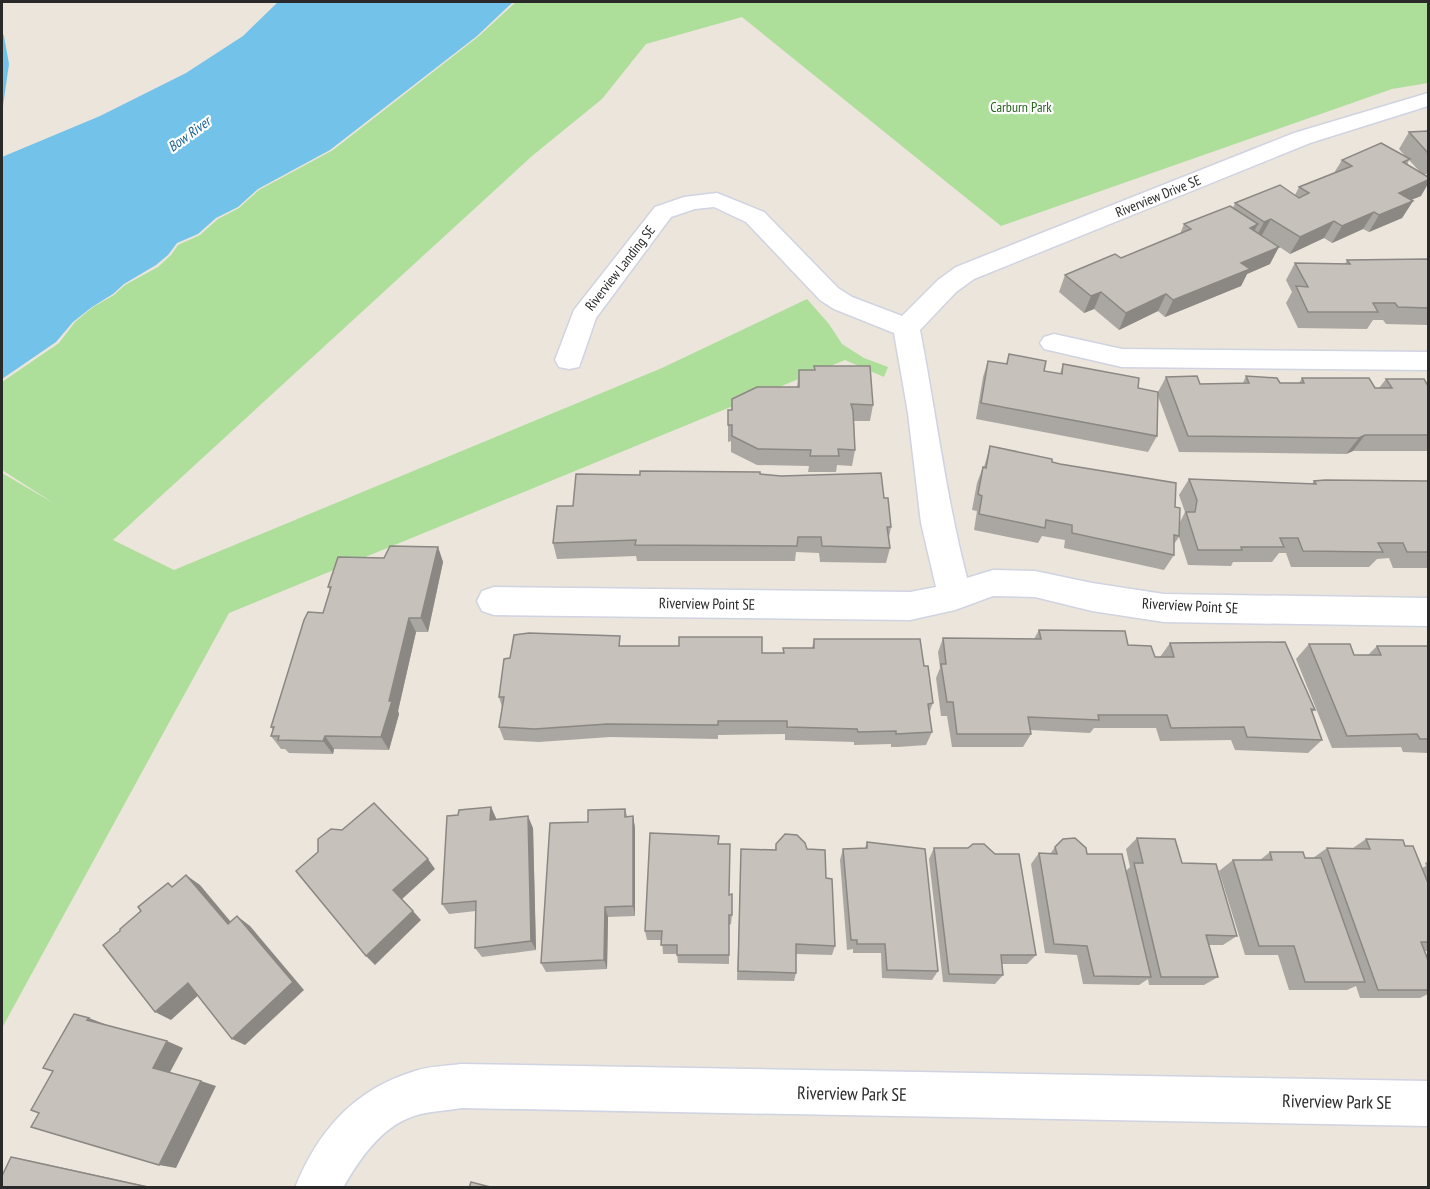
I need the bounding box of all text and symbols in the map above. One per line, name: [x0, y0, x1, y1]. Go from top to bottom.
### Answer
park label: Carburn Park: [990, 98, 1052, 116]
water label: Bow River: [164, 111, 216, 155]
street label: Riverview Drive SE: [1113, 171, 1203, 221]
street label: Riverview Landing SE: [581, 222, 659, 314]
street label: Riverview Point SE: [659, 593, 755, 614]
street label: Riverview Point SE: [1141, 593, 1239, 618]
street label: Riverview Park SE: [797, 1081, 907, 1106]
street label: Riverview Park SE: [1282, 1089, 1392, 1114]

